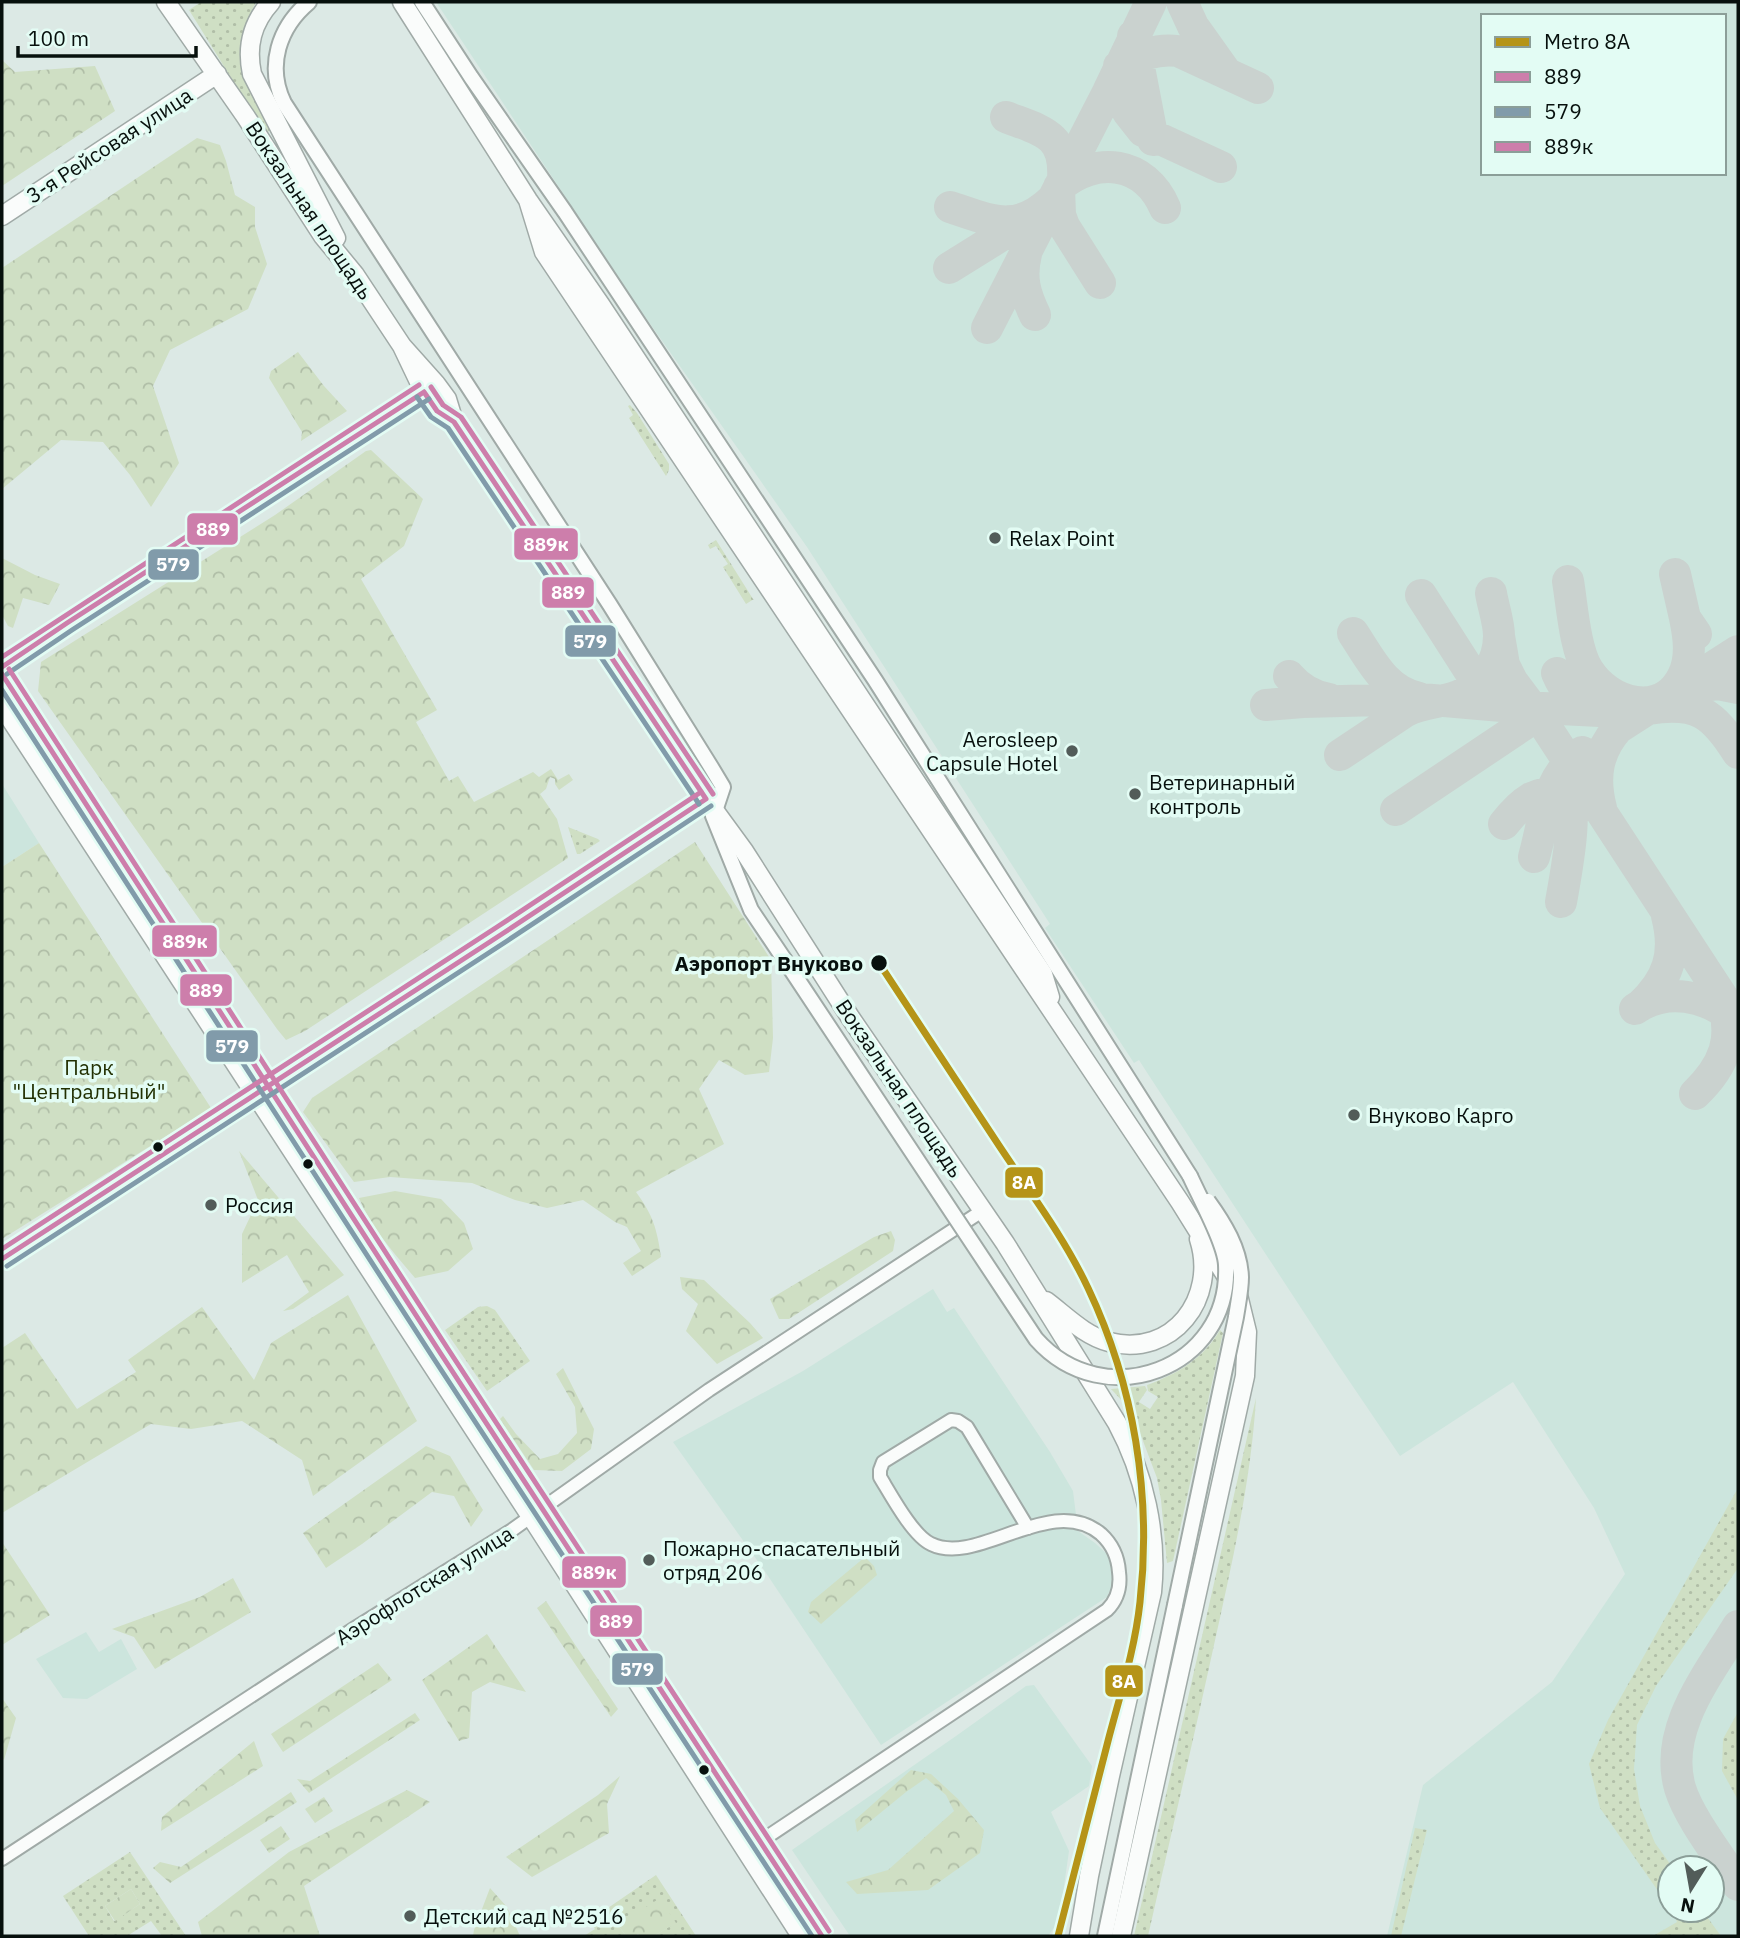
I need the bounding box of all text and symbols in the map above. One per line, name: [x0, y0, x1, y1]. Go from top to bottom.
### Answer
scale bar: [18, 14, 196, 58]
legend: [1481, 14, 1726, 175]
text: 100 m: [28, 24, 89, 52]
text: Metro 8А: [1544, 27, 1630, 55]
text: 889: [1544, 62, 1582, 90]
street label: 3-я Рейсовая улица: [21, 81, 197, 209]
text: 579: [1544, 97, 1582, 125]
street label: Вокзальная площадь: [240, 115, 380, 305]
text: 889к: [1544, 132, 1593, 160]
line badge: 889: [186, 512, 239, 546]
text: 889: [196, 517, 230, 541]
place label: Relax Point: [1009, 524, 1115, 552]
line badge: 889к: [513, 527, 579, 561]
marker: Relax Point: [987, 530, 1003, 546]
text: 889к: [523, 532, 569, 556]
line badge: 579: [147, 548, 200, 581]
text: 579: [156, 552, 190, 576]
line badge: 889: [541, 576, 595, 609]
text: 889: [551, 580, 585, 604]
line badge: 579: [564, 624, 617, 658]
text: 579: [573, 629, 607, 653]
place label: Aerosleep Capsule Hotel: [926, 725, 1058, 777]
marker: Aerosleep Capsule Hotel: [1064, 743, 1080, 759]
place label: Ветеринарный контроль: [1149, 768, 1295, 820]
marker: Ветеринарный контроль: [1127, 786, 1143, 802]
line badge: 889к: [151, 924, 218, 958]
text: 889к: [162, 929, 208, 953]
place label: Аэропорт Внуково: [674, 949, 863, 977]
marker: Аэропорт Внуково: [869, 953, 889, 973]
line badge: 889: [179, 973, 233, 1007]
text: 889: [189, 978, 223, 1002]
street label: Вокзальная площадь: [830, 993, 970, 1183]
line badge: 579: [205, 1029, 259, 1063]
text: 579: [215, 1034, 249, 1058]
park label: Парк "Центральный": [13, 1053, 165, 1105]
place label: Внуково Карго: [1368, 1101, 1514, 1129]
marker: Внуково Карго: [1346, 1107, 1362, 1123]
unlabelled marker: [151, 1140, 165, 1154]
unlabelled marker: [301, 1157, 315, 1171]
line badge: 8А: [1004, 1166, 1044, 1199]
text: 8А: [1012, 1170, 1036, 1194]
place label: Россия: [225, 1191, 294, 1219]
marker: Россия: [203, 1197, 219, 1213]
street label: Аэрофлотская улица: [330, 1519, 518, 1651]
place label: Пожарно-спасательный отряд 206: [663, 1534, 900, 1586]
marker: Пожарно-спасательный отряд 206: [641, 1552, 657, 1568]
line badge: 889к: [561, 1555, 627, 1589]
text: 889к: [571, 1560, 617, 1584]
line badge: 889: [589, 1604, 643, 1638]
text: 889: [599, 1609, 633, 1633]
line badge: 579: [611, 1652, 664, 1686]
text: 579: [620, 1657, 654, 1681]
line badge: 8А: [1104, 1664, 1144, 1698]
text: 8А: [1112, 1669, 1136, 1693]
unlabelled marker: [697, 1763, 711, 1777]
north arrow: [1656, 1854, 1726, 1924]
text: N: [1679, 1893, 1697, 1919]
place label: Детский сад №2516: [424, 1902, 624, 1930]
marker: Детский сад №2516: [402, 1908, 418, 1924]

